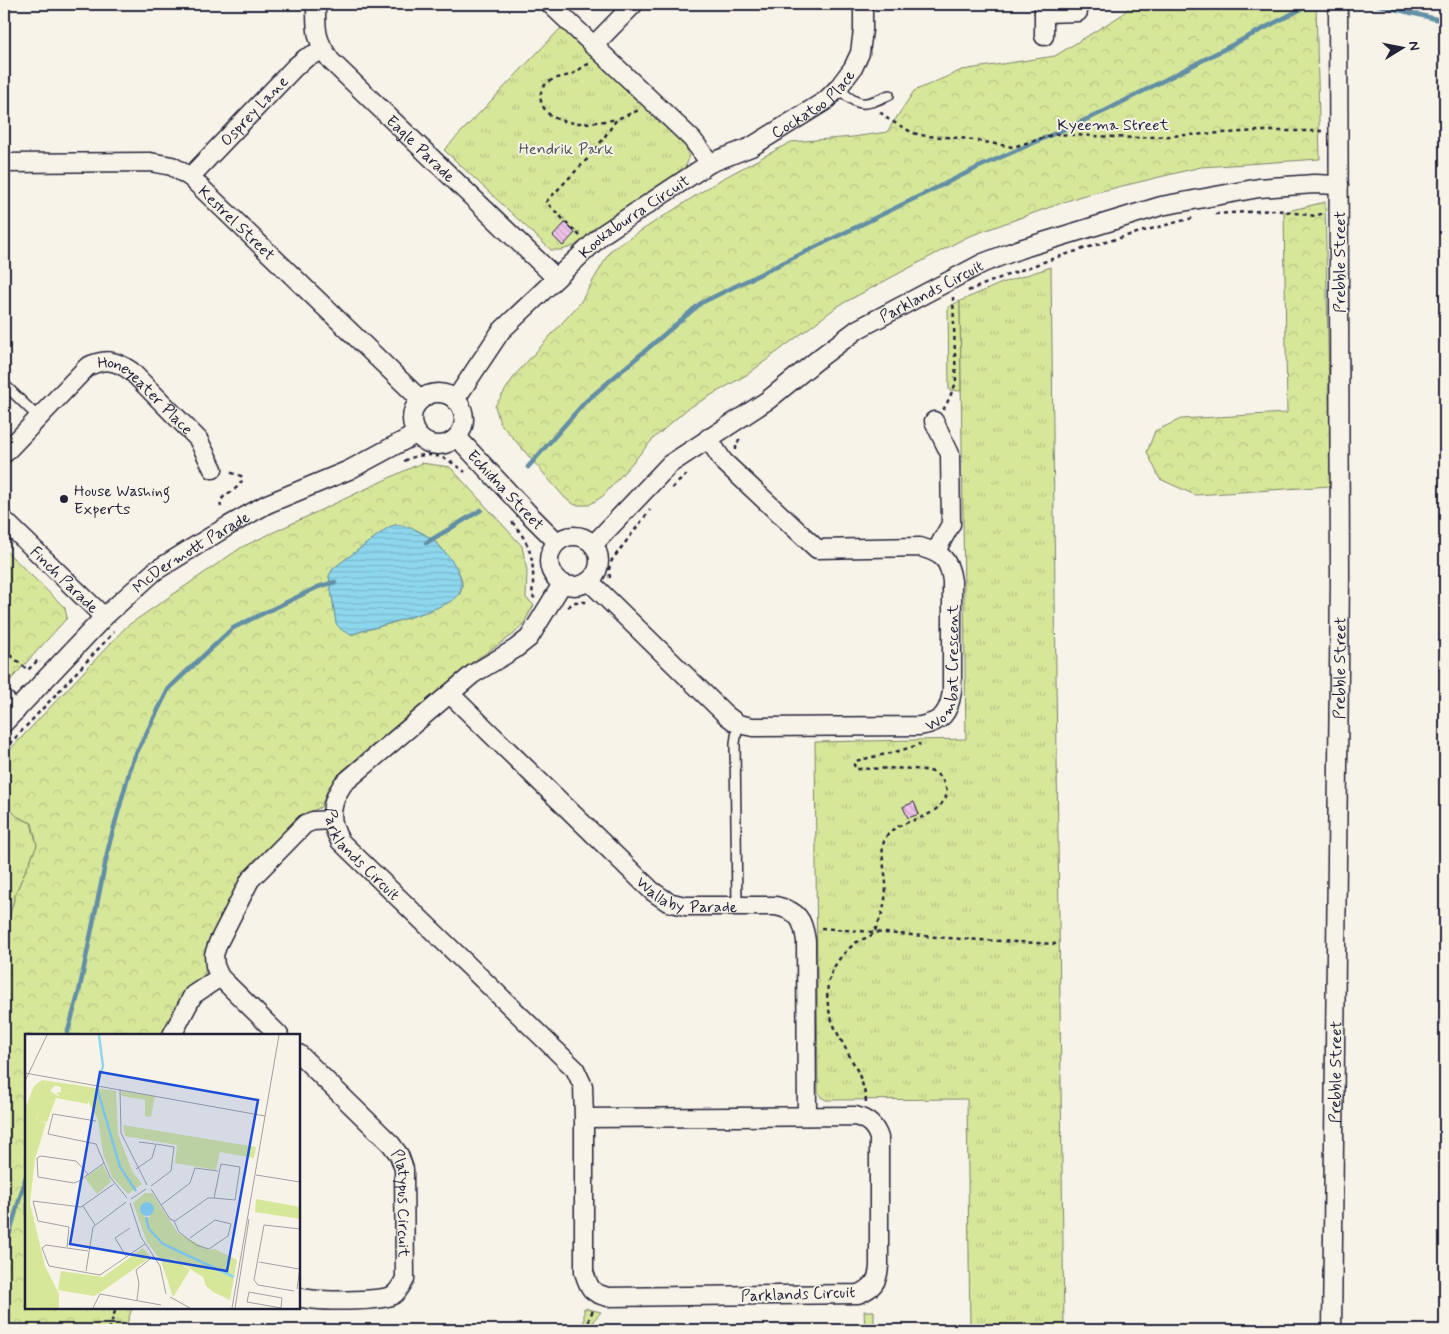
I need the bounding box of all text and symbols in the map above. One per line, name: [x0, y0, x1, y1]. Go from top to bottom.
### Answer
north arrow: [1376, 22, 1426, 72]
text: N: [1404, 40, 1423, 52]
street label: Cockatoo Place: [768, 65, 861, 144]
street label: Osprey Lane: [216, 72, 293, 151]
street label: Eagle Parade: [381, 111, 460, 188]
street label: Kyeema Street: [1057, 115, 1169, 136]
park label: Hendrik Park: [519, 139, 613, 160]
street label: Kookaburra Circuit: [575, 170, 694, 264]
street label: Kestrel Street: [193, 182, 279, 266]
street label: Prebble Street: [1330, 211, 1351, 313]
street label: Parklands Circuit: [876, 256, 987, 328]
street label: Honeyeater Place: [96, 352, 197, 440]
street label: Echidna Street: [462, 446, 549, 536]
place label: House Washing Experts: [74, 481, 170, 520]
marker: House Washing Experts: [58, 493, 70, 505]
street label: McDermott Parade: [129, 507, 254, 598]
street label: Finch Parade: [25, 542, 103, 619]
street label: Wombat Crescent: [922, 604, 964, 736]
street label: Prebble Street: [1329, 616, 1352, 719]
street label: Parklands Circuit: [320, 807, 404, 906]
street label: Wallaby Parade: [631, 872, 738, 918]
street label: Prebble Street: [1325, 1020, 1347, 1123]
inset map: [25, 1034, 300, 1309]
street label: Platypus Circuit: [386, 1145, 414, 1258]
street label: Parklands Circuit: [740, 1282, 856, 1307]

